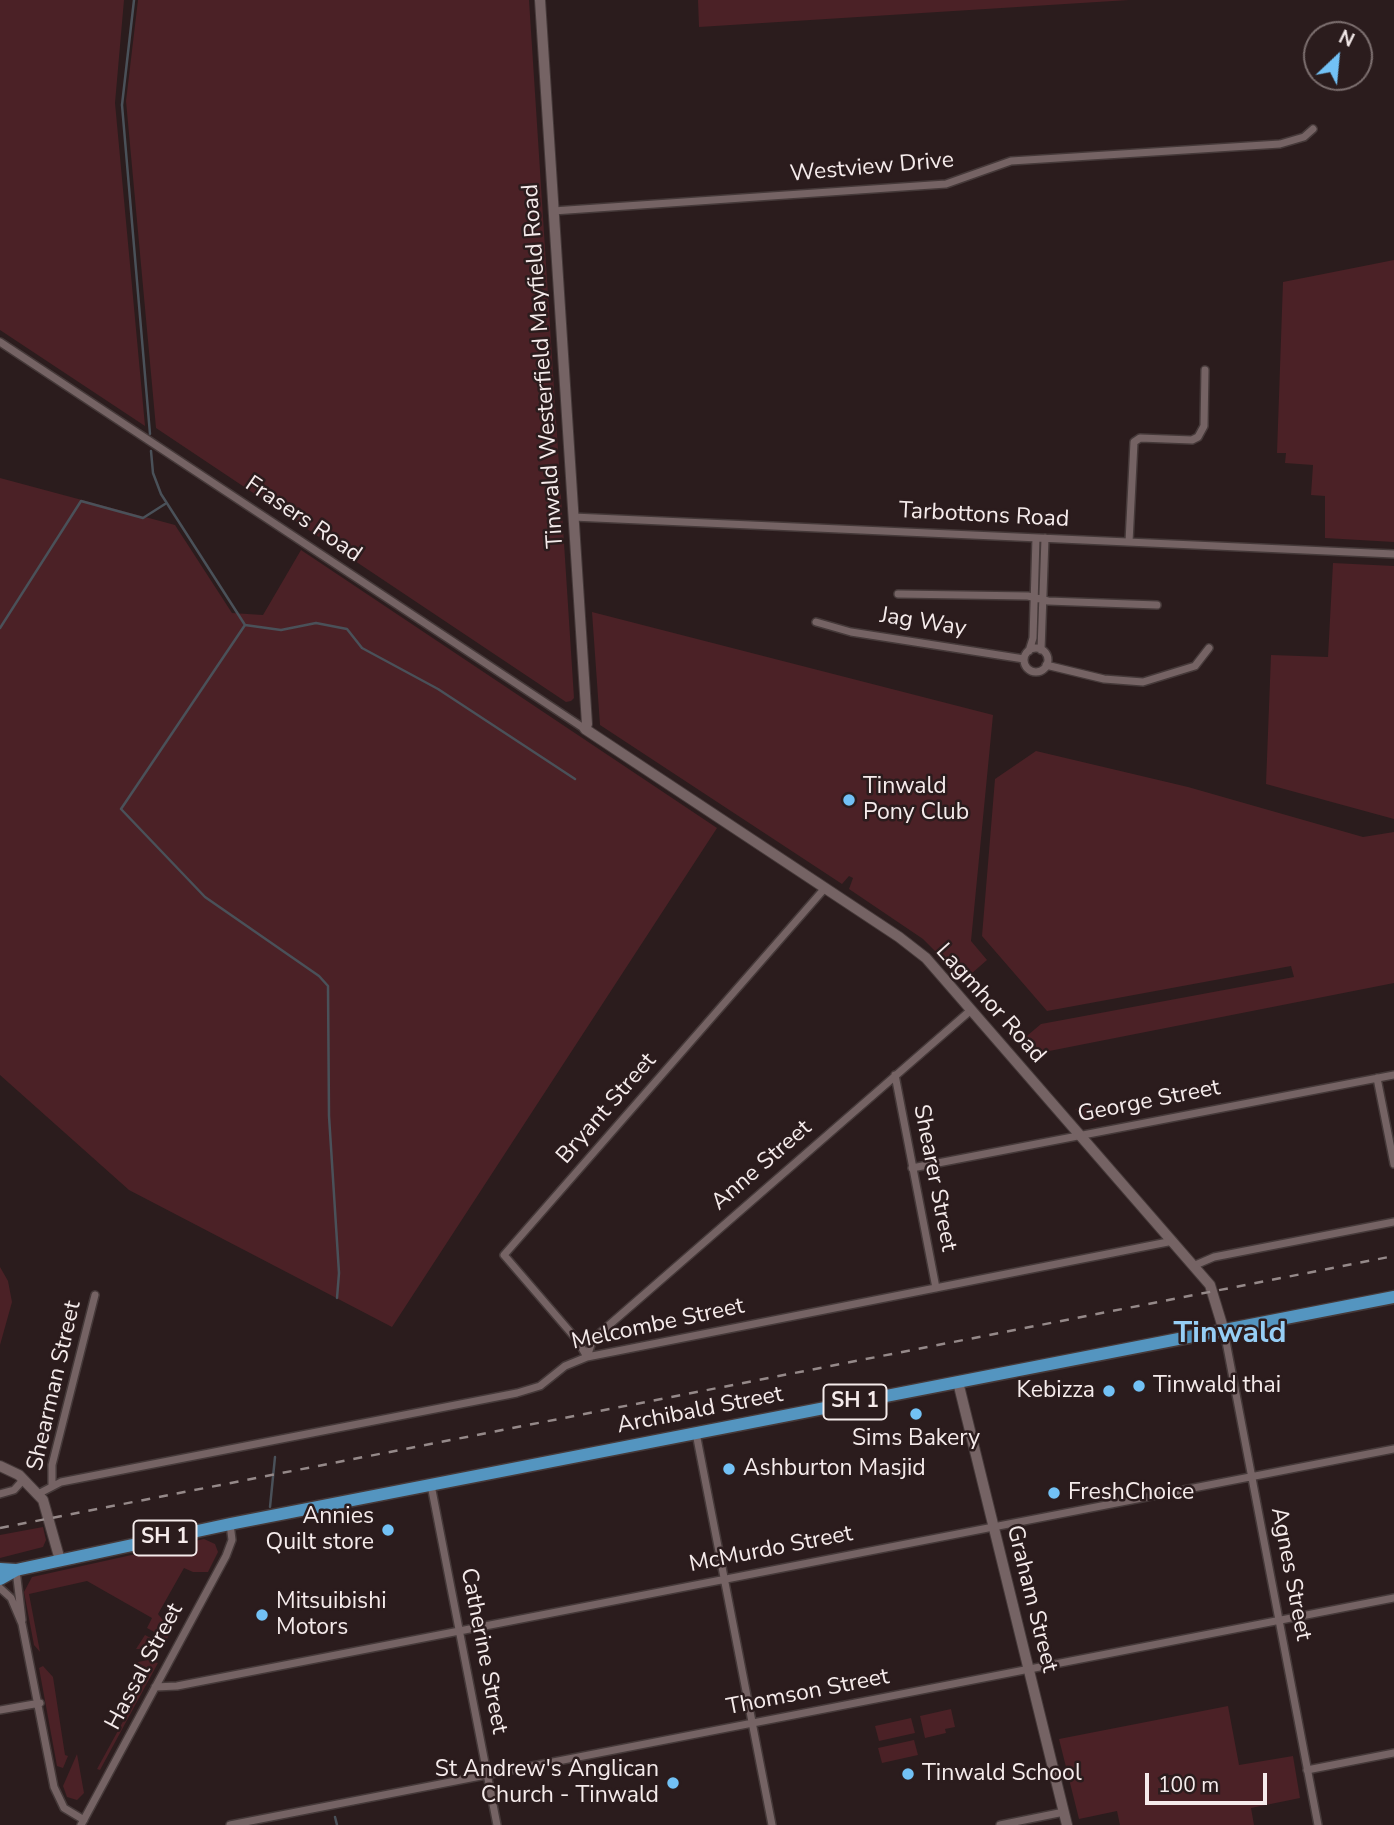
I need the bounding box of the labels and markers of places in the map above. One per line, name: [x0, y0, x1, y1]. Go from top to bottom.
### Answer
place label: Tinwald Pony Club: [863, 773, 969, 827]
marker: Tinwald Pony Club: [841, 792, 857, 808]
place label: Tinwald thai: [1153, 1372, 1281, 1400]
place label: Kebizza: [1017, 1377, 1095, 1405]
marker: Tinwald thai: [1131, 1378, 1147, 1394]
marker: Kebizza: [1101, 1383, 1117, 1399]
marker: Sims Bakery: [908, 1406, 924, 1422]
place label: Sims Bakery: [852, 1425, 980, 1453]
place label: Ashburton Masjid: [743, 1455, 926, 1483]
marker: Ashburton Masjid: [721, 1461, 737, 1477]
place label: FreshChoice: [1068, 1479, 1194, 1507]
marker: FreshChoice: [1046, 1485, 1062, 1501]
place label: Annies Quilt store: [266, 1503, 374, 1557]
marker: Annies Quilt store: [380, 1522, 396, 1538]
place label: Mitsuibishi Motors: [276, 1588, 387, 1642]
marker: Mitsuibishi Motors: [254, 1607, 270, 1623]
place label: St Andrew's Anglican Church - Tinwald: [435, 1756, 659, 1810]
place label: Tinwald School: [922, 1760, 1082, 1788]
marker: Tinwald School: [900, 1766, 916, 1782]
marker: St Andrew's Anglican Church - Tinwald: [665, 1775, 681, 1791]

